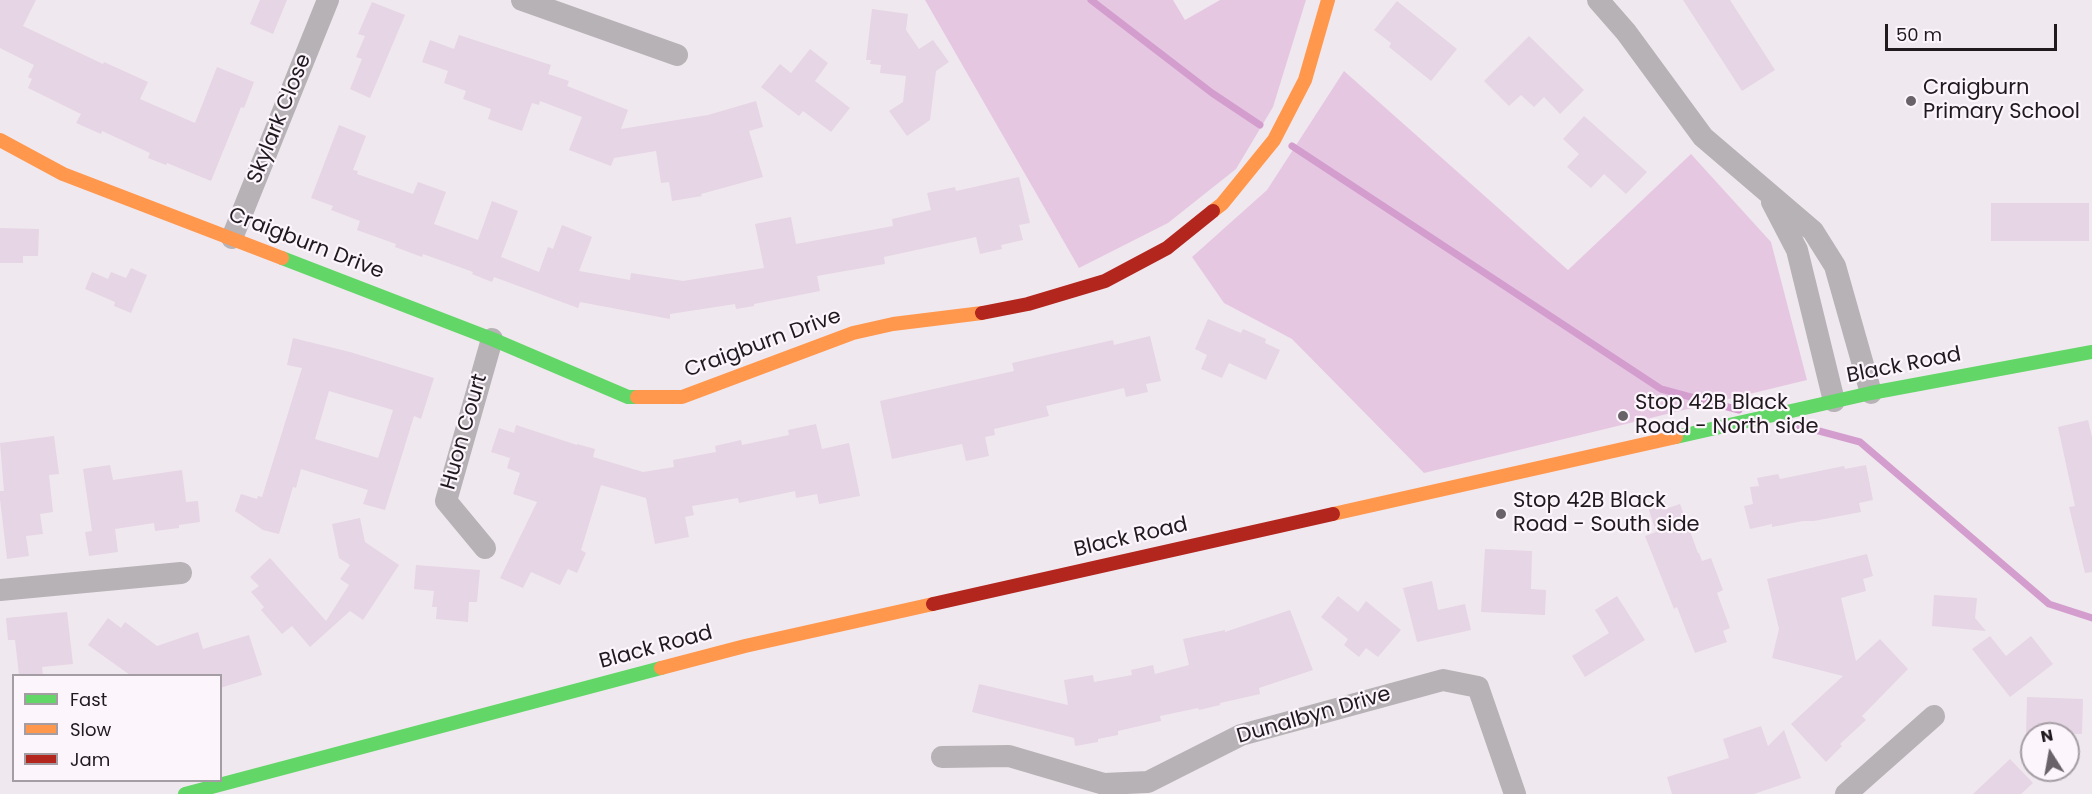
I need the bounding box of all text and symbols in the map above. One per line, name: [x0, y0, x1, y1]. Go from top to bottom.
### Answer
scale bar: [1888, 12, 2060, 50]
text: 50 m: [1896, 22, 1942, 47]
street label: Skylark Close: [243, 51, 317, 187]
place label: Craigburn Primary School: [1923, 76, 2080, 126]
marker: Craigburn Primary School: [1904, 94, 1918, 108]
street label: Craigburn Drive: [225, 203, 387, 285]
street label: Craigburn Drive: [681, 304, 845, 384]
street label: Black Road: [1845, 343, 1963, 389]
street label: Huon Court: [436, 371, 494, 493]
place label: Stop 42B Black Road - North side: [1635, 391, 1818, 441]
marker: Stop 42B Black Road - North side: [1616, 409, 1630, 423]
place label: Stop 42B Black Road - South side: [1513, 489, 1700, 539]
marker: Stop 42B Black Road - South side: [1494, 507, 1508, 521]
street label: Black Road: [1072, 513, 1190, 563]
street label: Black Road: [597, 621, 715, 675]
legend: [12, 674, 222, 782]
street label: Dunalbyn Drive: [1234, 682, 1394, 750]
text: Fast: [70, 687, 107, 712]
text: Slow: [70, 717, 111, 742]
north arrow: [2020, 722, 2080, 782]
text: N: [2039, 723, 2055, 748]
text: Jam: [70, 747, 110, 772]

